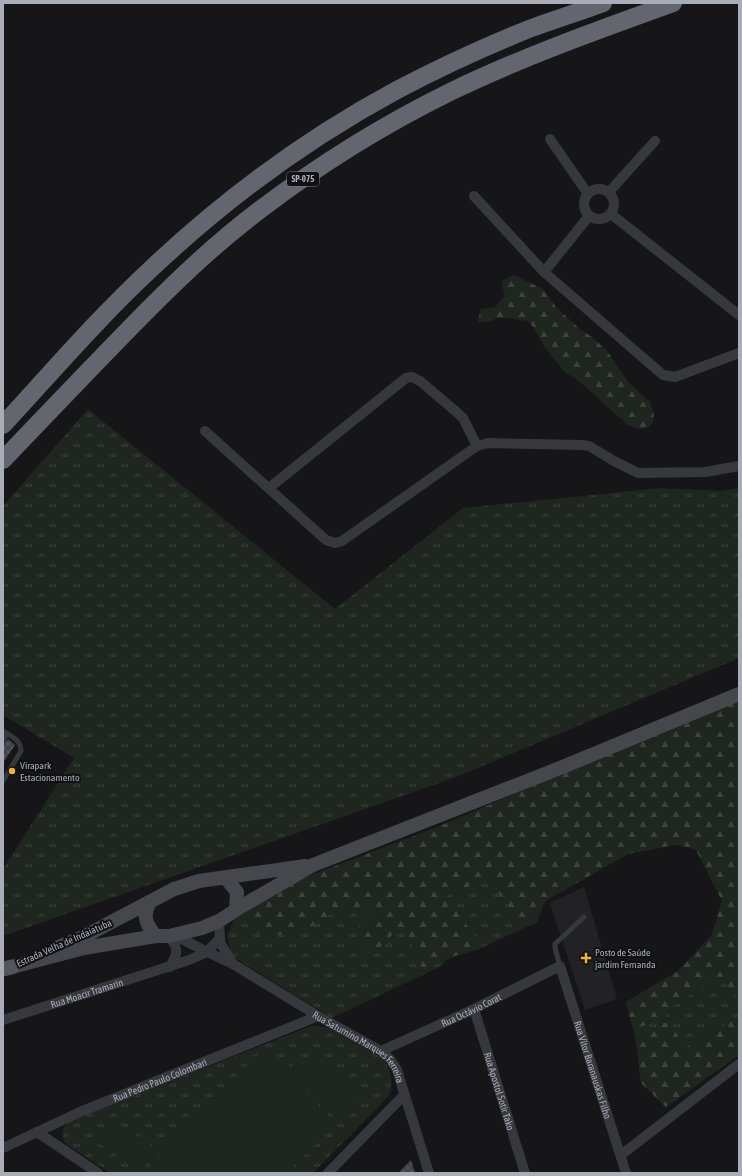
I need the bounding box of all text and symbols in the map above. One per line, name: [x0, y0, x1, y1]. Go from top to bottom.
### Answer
road number: SP-075: [287, 172, 319, 186]
place label: Virapark Estacionamento: [20, 760, 80, 783]
marker: Virapark Estacionamento: [7, 766, 17, 776]
street label: Estrada Velha de Indaiatuba: [15, 917, 114, 969]
place label: Posto de Saúde jardim Fernanda: [594, 947, 656, 970]
marker: Posto de Saúde jardim Fernanda: [580, 952, 592, 964]
street label: Rua Moacir Tramarin: [49, 976, 124, 1010]
street label: Rua Octávio Corat: [439, 991, 503, 1029]
street label: Rua Saturnino Marques Ferreira: [311, 1009, 406, 1085]
street label: Rua Vítor Baranauskas Filho: [572, 1019, 614, 1120]
street label: Rua Apostol Sotir Tako: [482, 1051, 517, 1132]
street label: Rua Pedro Paulo Colombari: [111, 1056, 208, 1104]

